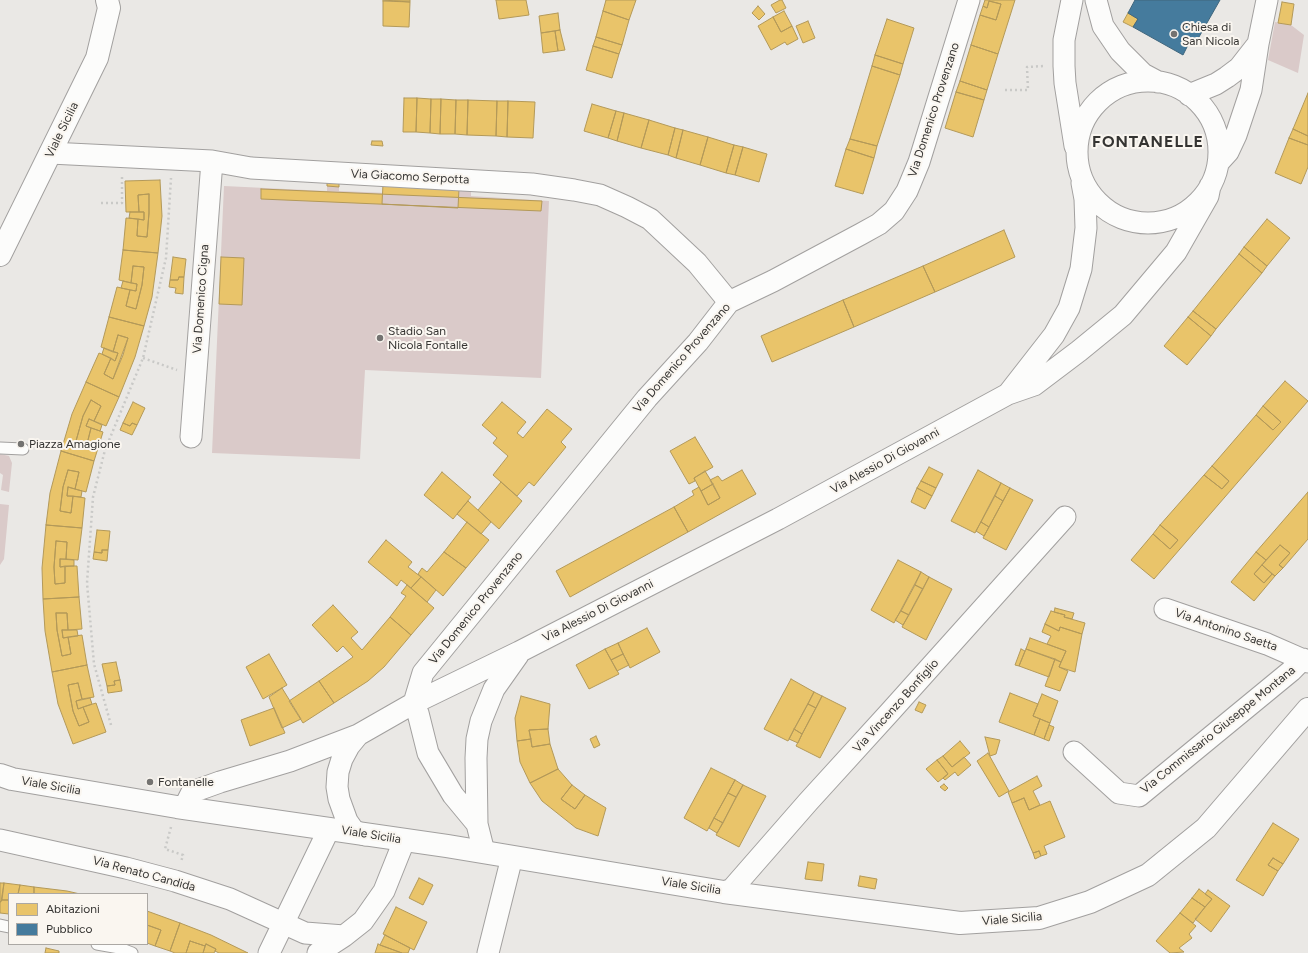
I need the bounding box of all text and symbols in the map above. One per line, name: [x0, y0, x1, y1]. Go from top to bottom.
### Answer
place label: Chiesa di San Nicola: [1182, 20, 1239, 48]
marker: Chiesa di San Nicola: [1169, 29, 1179, 39]
street label: Via Domenico Provenzano: [905, 41, 963, 179]
street label: Viale Sicilia: [42, 100, 82, 160]
district label: FONTANELLE: [1092, 132, 1204, 152]
street label: Via Giacomo Serpotta: [350, 167, 470, 187]
street label: Via Domenico Cigna: [190, 244, 212, 354]
street label: Via Domenico Provenzano: [630, 300, 734, 416]
place label: Stadio San Nicola Fontalle: [388, 324, 468, 352]
marker: Stadio San Nicola Fontalle: [375, 333, 385, 343]
street label: Via Alessio Di Giovanni: [828, 425, 942, 497]
place label: Piazza Amagione: [29, 437, 120, 451]
marker: Piazza Amagione: [16, 439, 26, 449]
street label: Via Domenico Provenzano: [426, 549, 526, 667]
street label: Via Alessio Di Giovanni: [540, 577, 656, 645]
street label: Via Antonino Saetta: [1173, 606, 1279, 654]
street label: Via Vincenzo Bonfiglio: [850, 656, 942, 756]
street label: Via Commissario Giuseppe Montana: [1138, 663, 1298, 797]
street label: Viale Sicilia: [20, 774, 82, 798]
place label: Fontanelle: [158, 775, 214, 789]
marker: Fontanelle: [145, 777, 155, 787]
street label: Viale Sicilia: [340, 823, 402, 847]
street label: Via Renato Candida: [91, 853, 197, 895]
street label: Viale Sicilia: [660, 874, 722, 898]
legend: [8, 893, 148, 945]
text: Abitazioni: [46, 902, 100, 916]
street label: Viale Sicilia: [981, 909, 1043, 929]
text: Pubblico: [46, 922, 93, 936]

